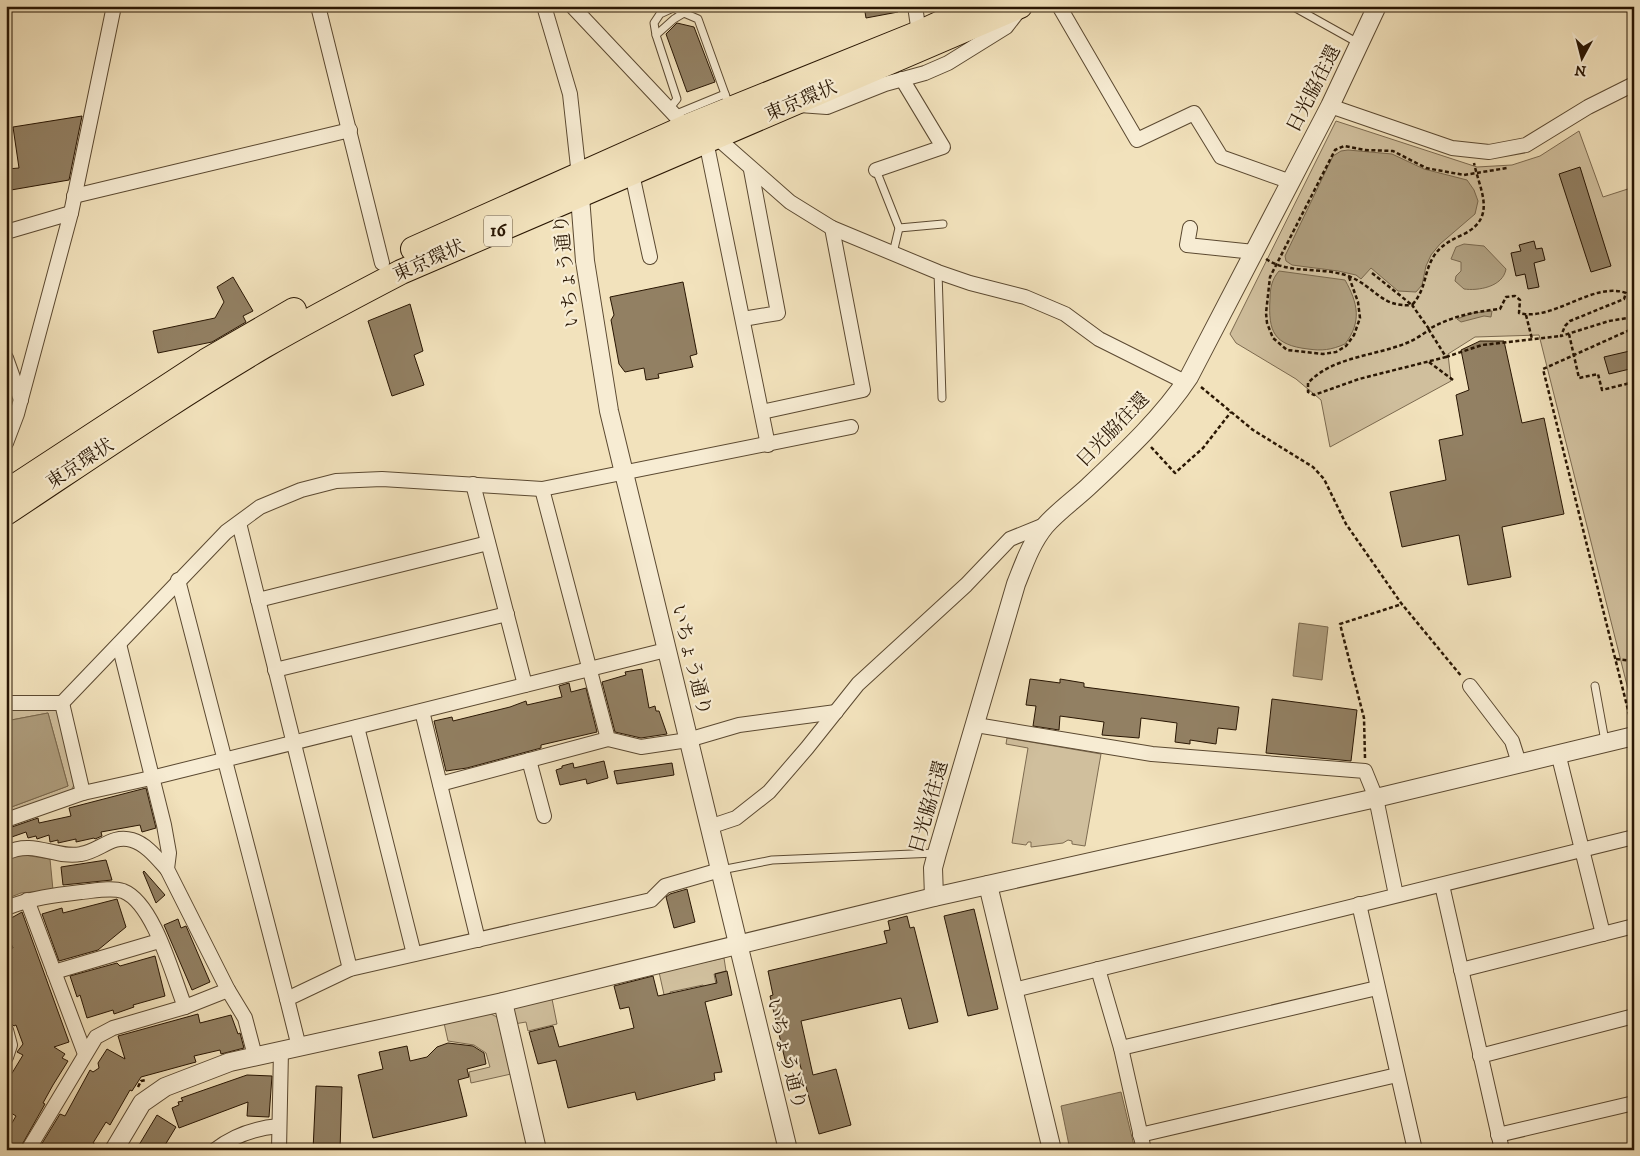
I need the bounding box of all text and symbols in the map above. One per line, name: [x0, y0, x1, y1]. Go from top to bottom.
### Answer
north arrow: [1558, 32, 1608, 82]
street label: 日光脇往還: [1282, 41, 1346, 137]
text: N: [1573, 60, 1587, 80]
street label: 東京環状: [762, 76, 840, 126]
street label: いちょう通り: [550, 213, 584, 329]
road number: 16: [484, 216, 512, 247]
street label: 東京環状: [390, 235, 468, 287]
street label: 日光脇往還: [1072, 388, 1154, 472]
street label: 東京環状: [42, 434, 118, 494]
street label: いちょう通り: [666, 602, 716, 718]
street label: 日光脇往還: [905, 758, 953, 856]
street label: いちょう通り: [761, 996, 811, 1112]

